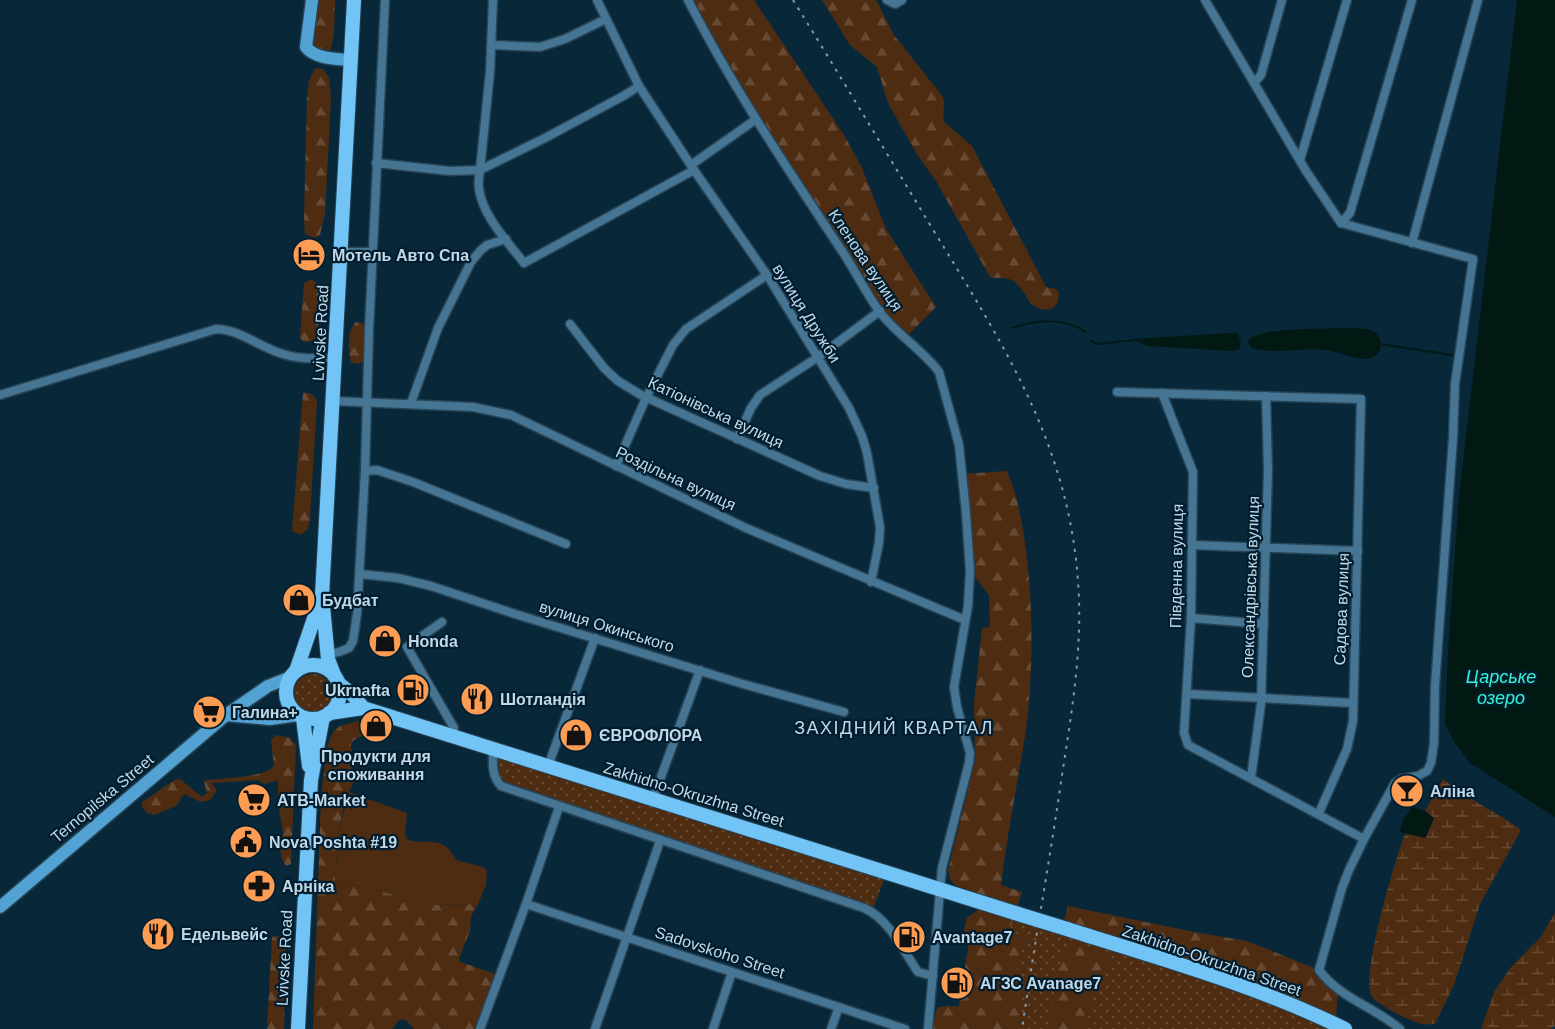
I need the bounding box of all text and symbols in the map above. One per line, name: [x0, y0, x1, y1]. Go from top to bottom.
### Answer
street label: Кленова вулиця: [825, 206, 906, 314]
hotel icon: Мотель Авто Спа: [291, 237, 327, 273]
place label: Мотель Авто Спа: [332, 247, 469, 264]
street label: вулиця Дружби: [769, 261, 844, 366]
street label: Lvivske Road: [309, 285, 332, 381]
street label: Катіонівська вулиця: [645, 374, 786, 451]
street label: Роздільна вулиця: [613, 443, 738, 514]
street label: Олександрівська вулиця: [1239, 496, 1262, 678]
street label: Південна вулиця: [1167, 504, 1186, 628]
street label: Садова вулиця: [1331, 553, 1352, 665]
shop icon: Будбат: [281, 582, 317, 618]
place label: Будбат: [322, 592, 379, 609]
street label: вулиця Окинського: [537, 598, 677, 655]
shop icon: Honda: [367, 623, 403, 659]
place label: Honda: [408, 633, 458, 650]
water label: Царське озеро: [1466, 667, 1536, 708]
fuel station icon: Ukrnafta: [395, 672, 431, 708]
restaurant icon: Шотландія: [459, 681, 495, 717]
place label: Ukrnafta: [325, 682, 390, 699]
place label: Шотландія: [500, 691, 586, 708]
supermarket icon: Галина+: [191, 694, 227, 730]
place label: Галина+: [232, 704, 298, 721]
shop icon: Продукти для споживання: [358, 708, 394, 744]
shop icon: ЄВРОФЛОРА: [558, 717, 594, 753]
district label: ЗАХІДНИЙ КВАРТАЛ: [794, 717, 994, 738]
place label: ЄВРОФЛОРА: [599, 727, 703, 744]
place label: Продукти для споживання: [321, 748, 431, 783]
street label: Ternopilska Street: [48, 750, 157, 846]
street label: Zakhidno-Okruzhna Street: [602, 759, 787, 830]
bar icon: Аліна: [1389, 773, 1425, 809]
supermarket icon: ATB-Market: [236, 782, 272, 818]
place label: Аліна: [1430, 783, 1475, 800]
place label: ATB-Market: [277, 792, 366, 809]
public building icon: Nova Poshta #19: [228, 824, 264, 860]
place label: Nova Poshta #19: [269, 834, 397, 851]
pharmacy icon: Арніка: [241, 868, 277, 904]
place label: Арніка: [282, 878, 334, 895]
street label: Lvivske Road: [273, 910, 296, 1006]
restaurant icon: Едельвейс: [140, 916, 176, 952]
fuel station icon: Avantage7: [891, 919, 927, 955]
street label: Zakhidno-Okruzhna Street: [1120, 922, 1304, 999]
street label: Sadovskoho Street: [653, 924, 787, 982]
place label: Едельвейс: [181, 926, 268, 943]
place label: Avantage7: [932, 929, 1012, 946]
fuel station icon: АГЗС Avanage7: [939, 965, 975, 1001]
place label: АГЗС Avanage7: [980, 975, 1101, 992]

